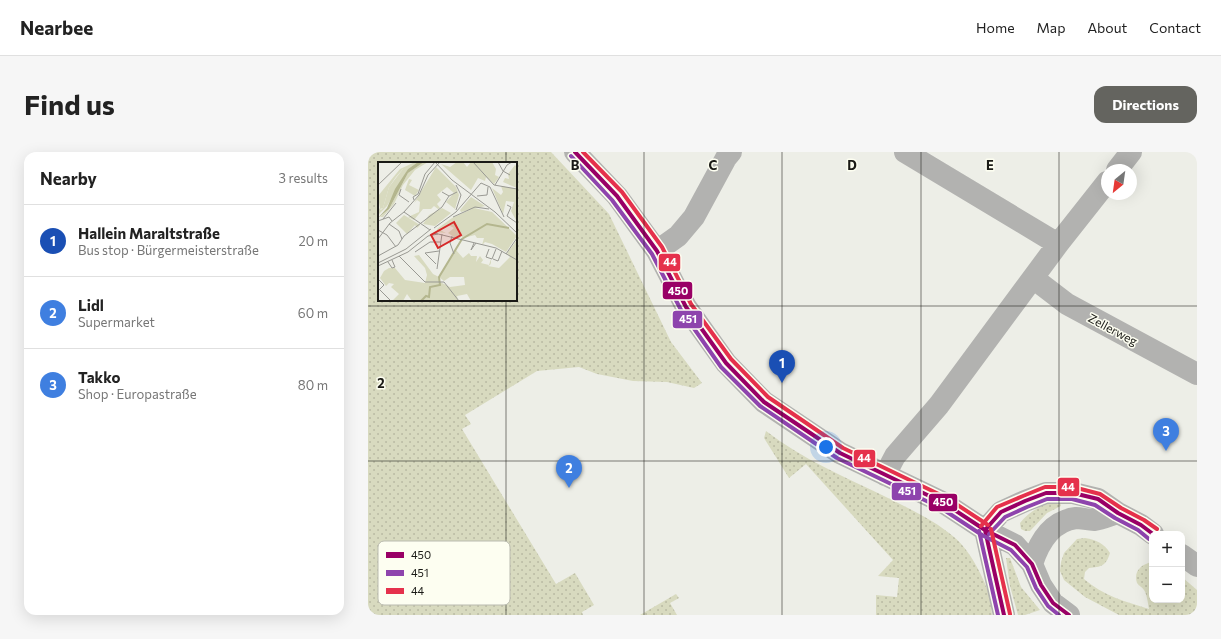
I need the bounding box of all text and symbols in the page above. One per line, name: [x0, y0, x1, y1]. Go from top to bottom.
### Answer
text: Nearbee: [20, 16, 93, 39]
text: Home: [976, 19, 1015, 36]
text: Map: [1037, 19, 1065, 36]
text: About: [1087, 19, 1127, 36]
text: Contact: [1149, 19, 1201, 36]
button: Directions: [1094, 86, 1197, 123]
text: Find us: [24, 87, 115, 121]
text: B: [571, 157, 580, 173]
text: C: [709, 157, 718, 173]
text: D: [847, 157, 857, 173]
text: E: [986, 157, 994, 173]
inset map: [378, 162, 517, 301]
north arrow: [1101, 164, 1137, 200]
text: Nearby: [40, 168, 97, 189]
text: 3 results: [279, 170, 328, 186]
text: Hallein Maraltstraße: [78, 224, 220, 242]
text: 1: [50, 233, 56, 249]
text: 20 m: [299, 233, 328, 249]
text: Bus stop · Bürgermeisterstraße: [78, 242, 259, 258]
line badge: 44: [658, 253, 681, 272]
text: 44: [663, 255, 677, 268]
line badge: 450: [662, 281, 693, 300]
text: 450: [668, 284, 688, 297]
text: Lidl: [78, 296, 104, 314]
text: 2: [49, 305, 57, 321]
text: 60 m: [298, 305, 328, 321]
line badge: 451: [672, 310, 703, 329]
street label: Zellerweg: [1086, 310, 1140, 348]
text: 451: [679, 312, 697, 325]
text: Supermarket: [78, 314, 155, 330]
pin: 1: [769, 350, 795, 383]
text: Takko: [78, 368, 120, 386]
text: 2: [377, 375, 385, 391]
text: 3: [49, 377, 57, 393]
text: 80 m: [298, 377, 328, 393]
text: Shop · Europastraße: [78, 386, 197, 402]
pin: 3: [1153, 418, 1179, 451]
your location: [816, 437, 836, 457]
line badge: 44: [853, 449, 876, 468]
text: 44: [857, 451, 871, 464]
pin: 2: [556, 455, 582, 488]
line badge: 44: [1057, 477, 1080, 497]
text: 44: [1061, 480, 1075, 493]
line badge: 451: [891, 482, 922, 501]
text: 451: [898, 484, 916, 497]
line badge: 450: [928, 493, 958, 512]
text: 450: [933, 495, 953, 508]
map controls: [1149, 531, 1185, 603]
button: +: [1149, 531, 1185, 567]
legend: [378, 541, 510, 605]
text: 450: [411, 548, 431, 561]
text: 451: [411, 566, 429, 579]
button: −: [1149, 567, 1185, 603]
text: 44: [411, 584, 425, 597]

